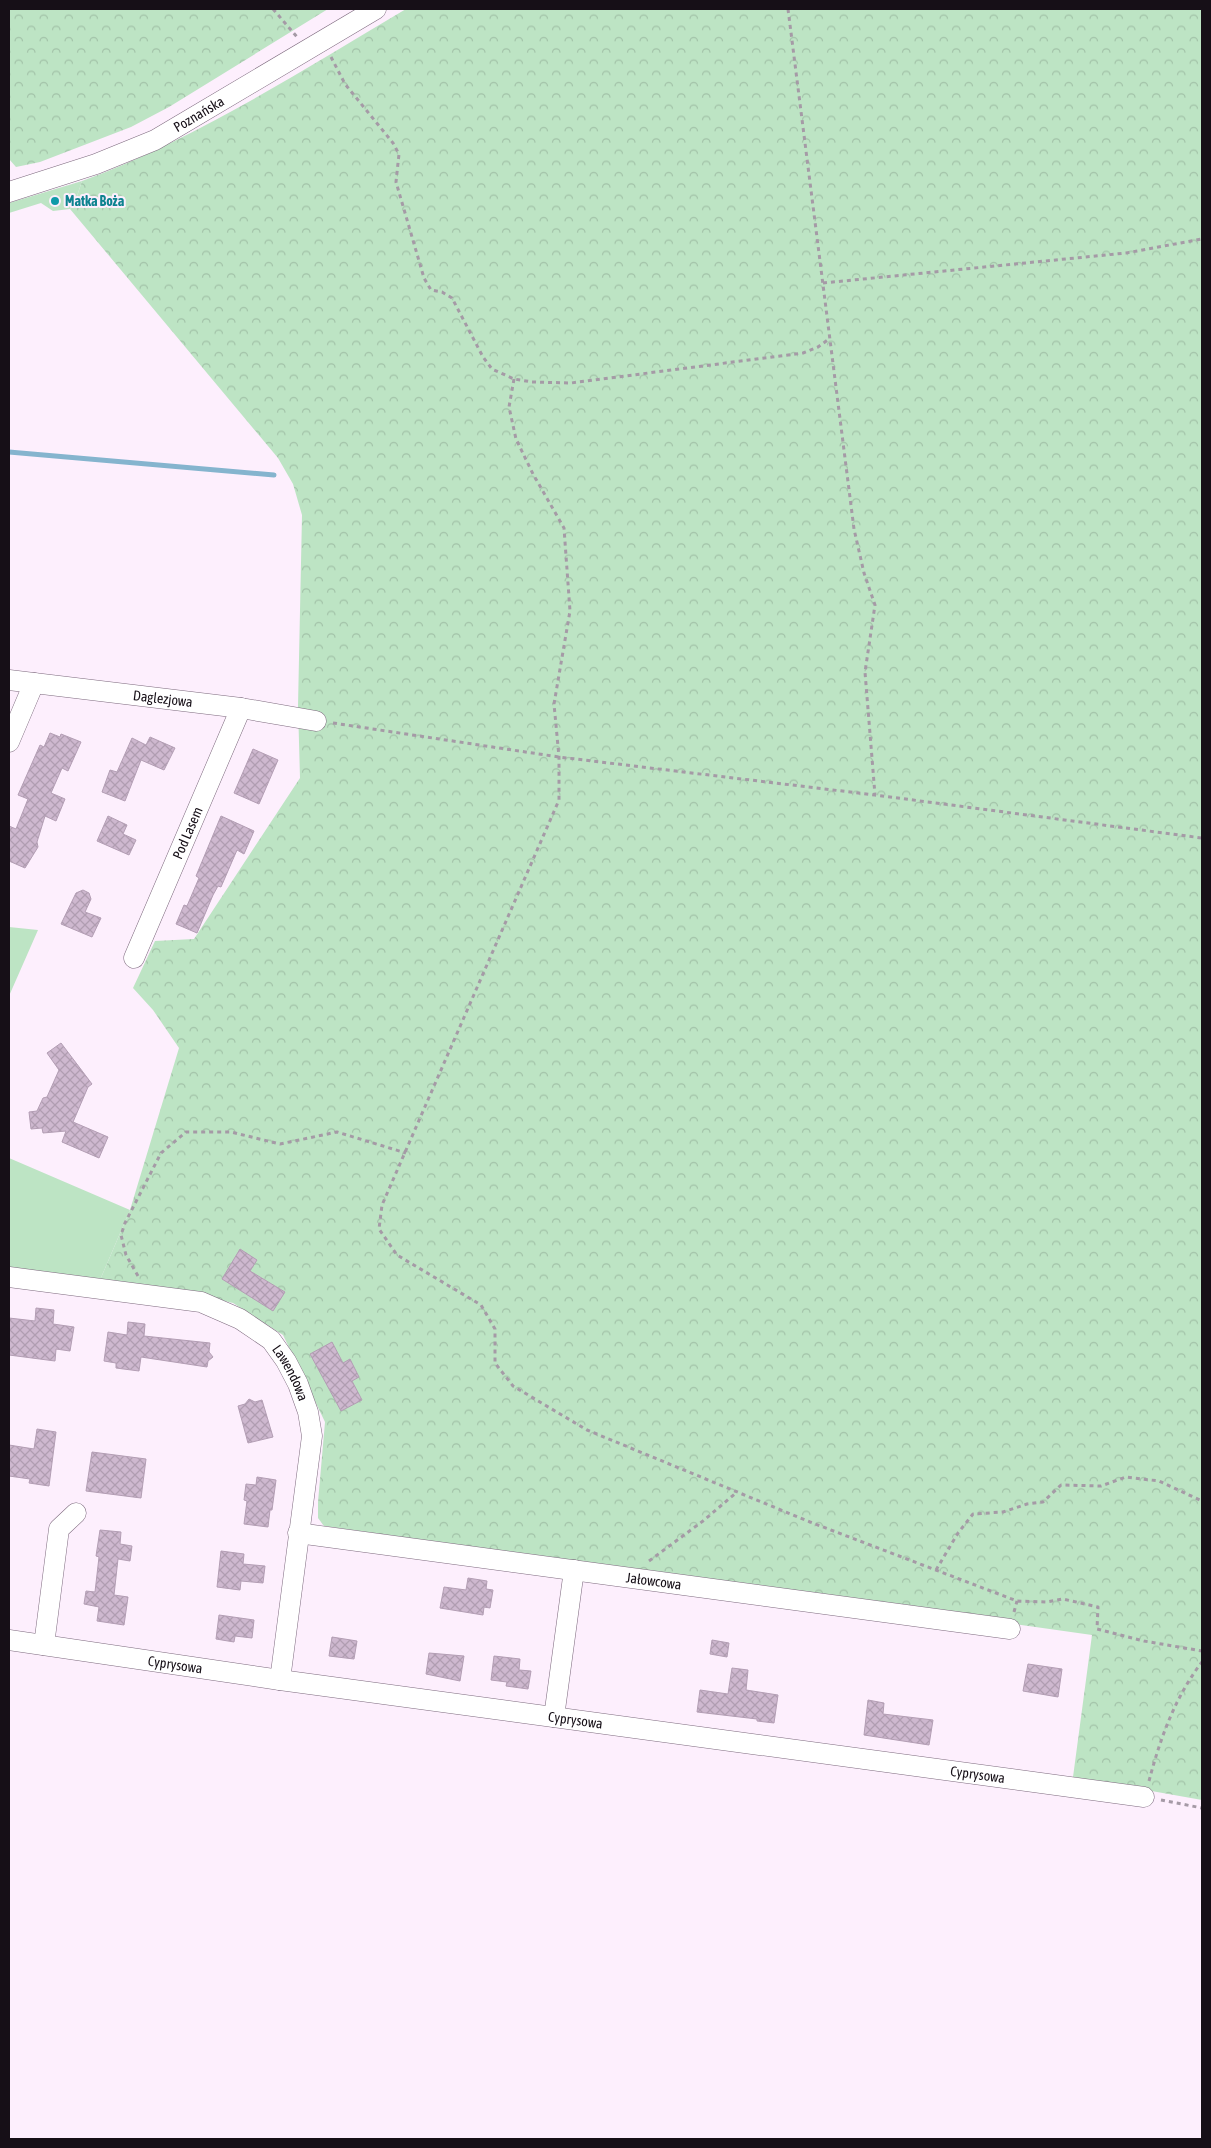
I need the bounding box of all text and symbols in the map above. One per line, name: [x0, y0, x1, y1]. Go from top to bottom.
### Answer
street label: Poznańska: [171, 93, 227, 135]
place label: Matka Boża: [65, 193, 125, 209]
marker: Matka Boża: [49, 195, 61, 207]
street label: Daglezjowa: [132, 687, 194, 710]
street label: Pod Lasem: [169, 804, 206, 862]
street label: Lawendowa: [269, 1342, 311, 1403]
street label: Jałowcowa: [625, 1569, 682, 1593]
street label: Cyprysowa: [147, 1653, 203, 1676]
street label: Cyprysowa: [547, 1708, 604, 1732]
street label: Cyprysowa: [949, 1763, 1006, 1786]

